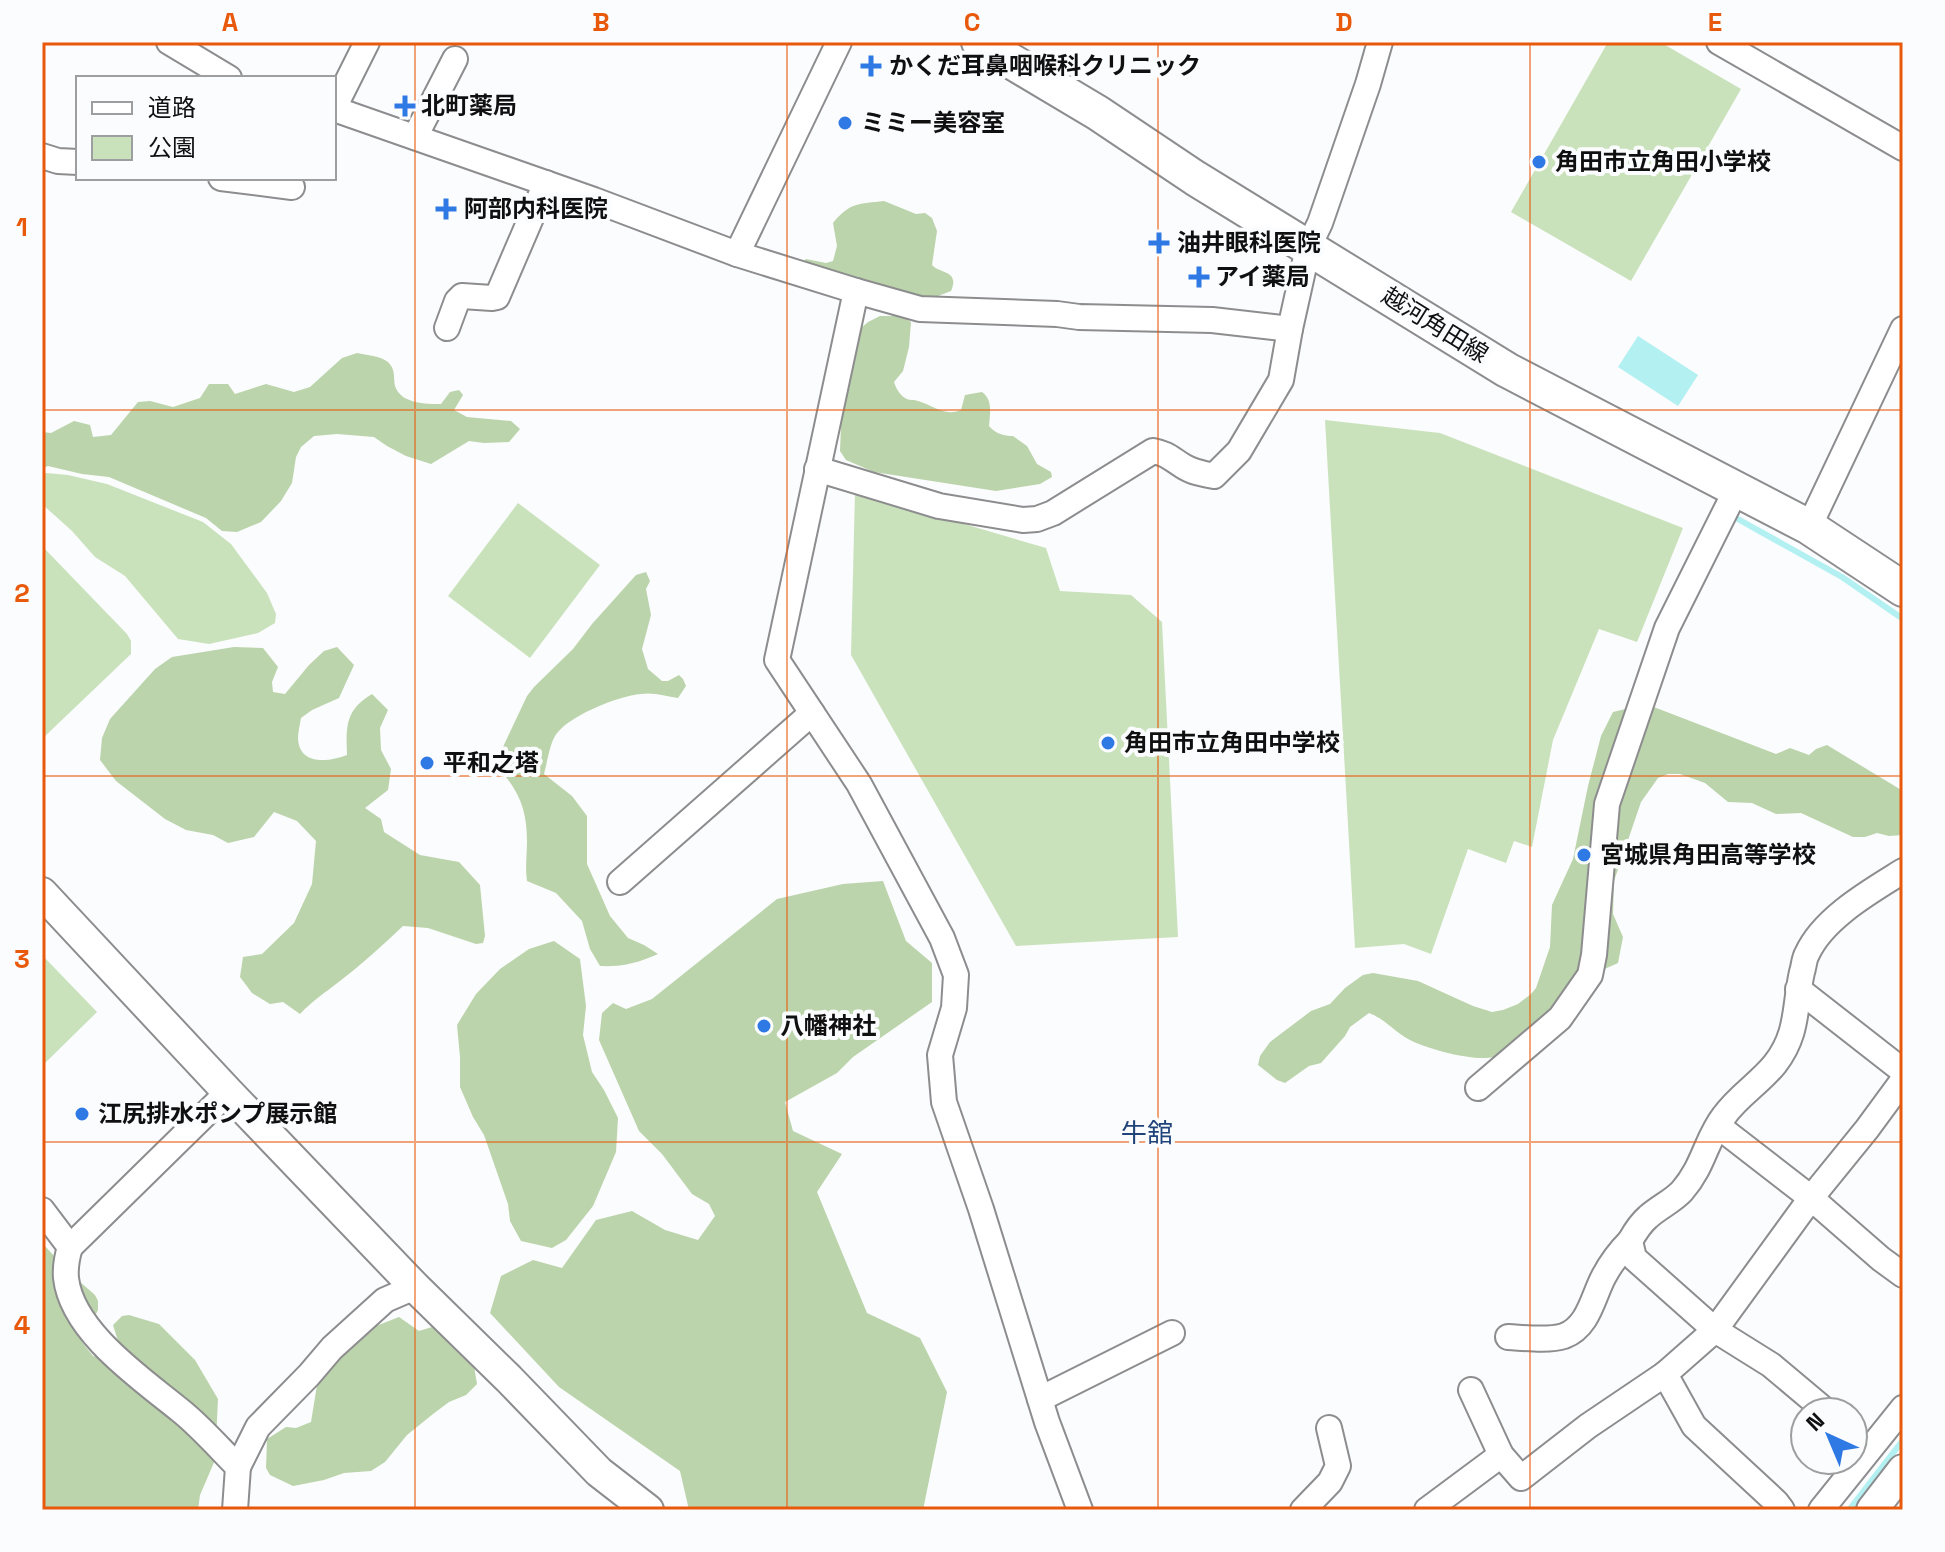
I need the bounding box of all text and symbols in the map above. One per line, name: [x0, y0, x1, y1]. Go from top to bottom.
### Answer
text: A: [222, 5, 239, 39]
text: B: [592, 5, 610, 39]
text: C: [964, 5, 980, 39]
text: D: [1335, 5, 1353, 39]
text: E: [1708, 5, 1722, 39]
place label: かくだ耳鼻咽喉科クリニック: [889, 50, 1201, 81]
marker: かくだ耳鼻咽喉科クリニック: [860, 55, 882, 77]
legend: [76, 76, 336, 180]
place label: 北町薬局: [421, 90, 517, 121]
text: 道路: [148, 92, 196, 123]
marker: 北町薬局: [396, 97, 414, 115]
place label: ミミー美容室: [861, 107, 1005, 138]
marker: ミミー美容室: [836, 114, 854, 132]
text: 公園: [148, 132, 196, 163]
place label: 角田市立角田小学校: [1555, 146, 1771, 177]
marker: 角田市立角田小学校: [1530, 153, 1548, 171]
place label: 阿部内科医院: [464, 193, 608, 224]
marker: 阿部内科医院: [435, 198, 457, 220]
text: 1: [16, 210, 28, 244]
place label: 油井眼科医院: [1177, 227, 1321, 258]
marker: 油井眼科医院: [1148, 232, 1170, 254]
place label: アイ薬局: [1215, 261, 1310, 292]
marker: アイ薬局: [1190, 268, 1208, 286]
street label: 越河角田線: [1376, 280, 1494, 370]
text: 2: [14, 576, 30, 610]
place label: 角田市立角田中学校: [1124, 727, 1340, 758]
marker: 角田市立角田中学校: [1099, 734, 1117, 752]
place label: 平和之塔: [443, 747, 539, 778]
marker: 平和之塔: [418, 754, 436, 772]
place label: 宮城県角田高等学校: [1600, 839, 1816, 870]
marker: 宮城県角田高等学校: [1575, 846, 1593, 864]
text: 3: [14, 942, 30, 976]
place label: 八幡神社: [780, 1010, 876, 1041]
marker: 八幡神社: [755, 1017, 773, 1035]
place label: 江尻排水ポンプ展示館: [98, 1098, 337, 1129]
marker: 江尻排水ポンプ展示館: [73, 1105, 91, 1123]
district label: 牛舘: [1121, 1116, 1173, 1150]
text: 4: [14, 1308, 30, 1342]
north arrow: [1789, 1396, 1869, 1476]
text: N: [1800, 1406, 1830, 1437]

